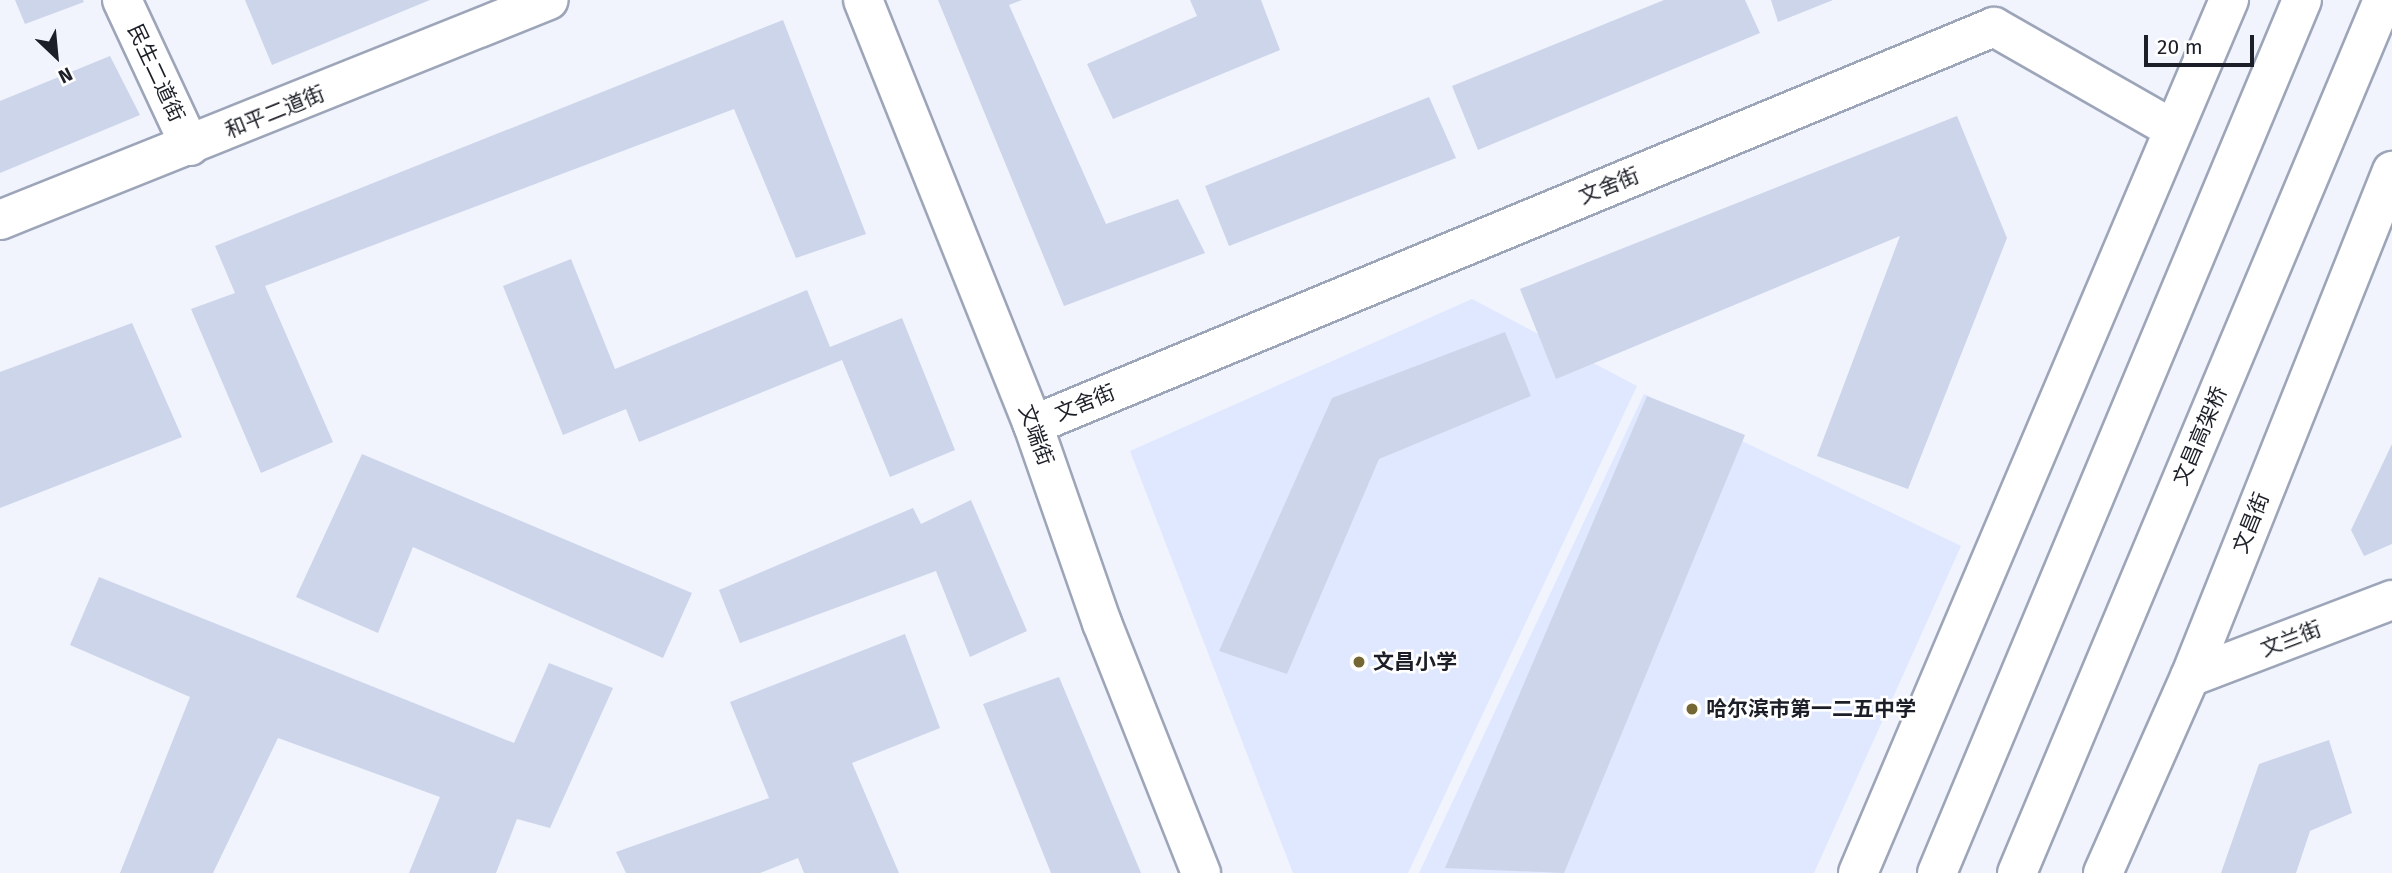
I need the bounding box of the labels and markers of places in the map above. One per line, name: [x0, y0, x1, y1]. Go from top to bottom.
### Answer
place label: 文昌小学: [1373, 649, 1457, 675]
marker: 文昌小学: [1351, 654, 1367, 670]
place label: 哈尔滨市第一二五中学: [1706, 696, 1916, 722]
marker: 哈尔滨市第一二五中学: [1684, 701, 1700, 717]

